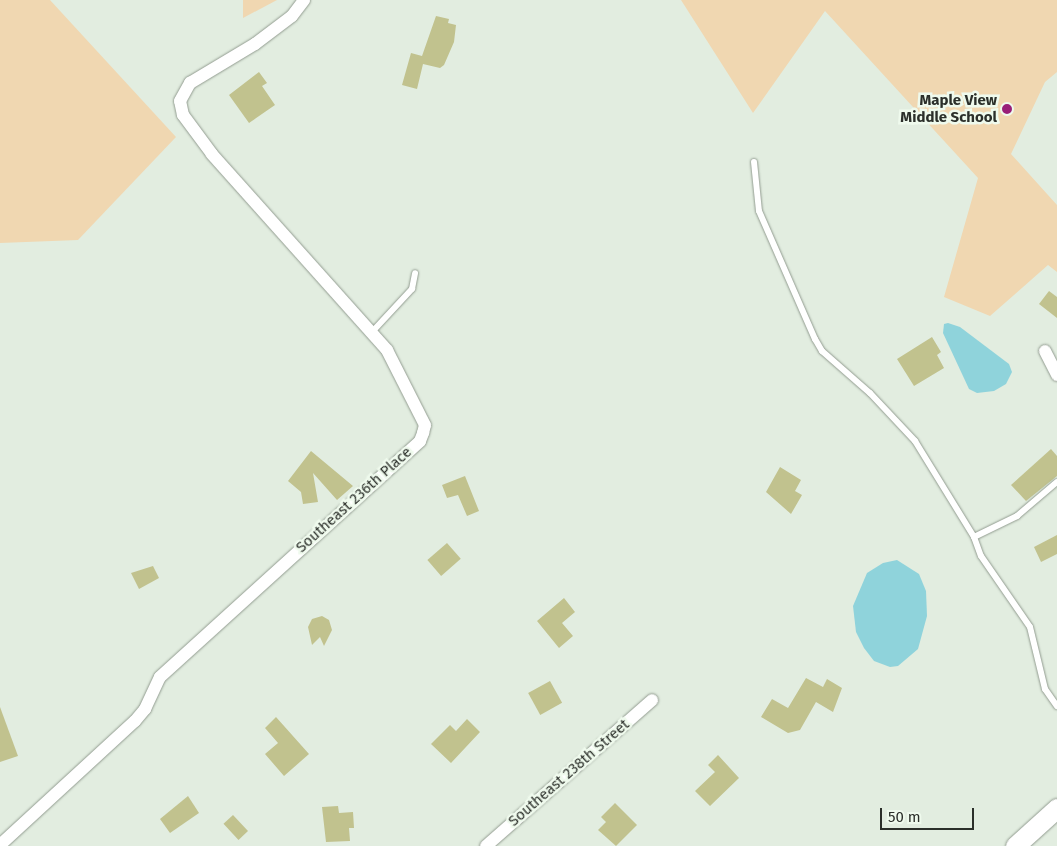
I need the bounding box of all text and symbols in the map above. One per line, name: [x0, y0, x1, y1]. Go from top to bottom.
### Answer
place label: Maple View Middle School: [900, 91, 997, 126]
marker: Maple View Middle School: [1001, 103, 1013, 115]
street label: Southeast 236th Place: [292, 443, 416, 557]
street label: Southeast 238th Street: [505, 716, 633, 830]
scale bar: [882, 798, 976, 830]
text: 50 m: [888, 808, 921, 826]

